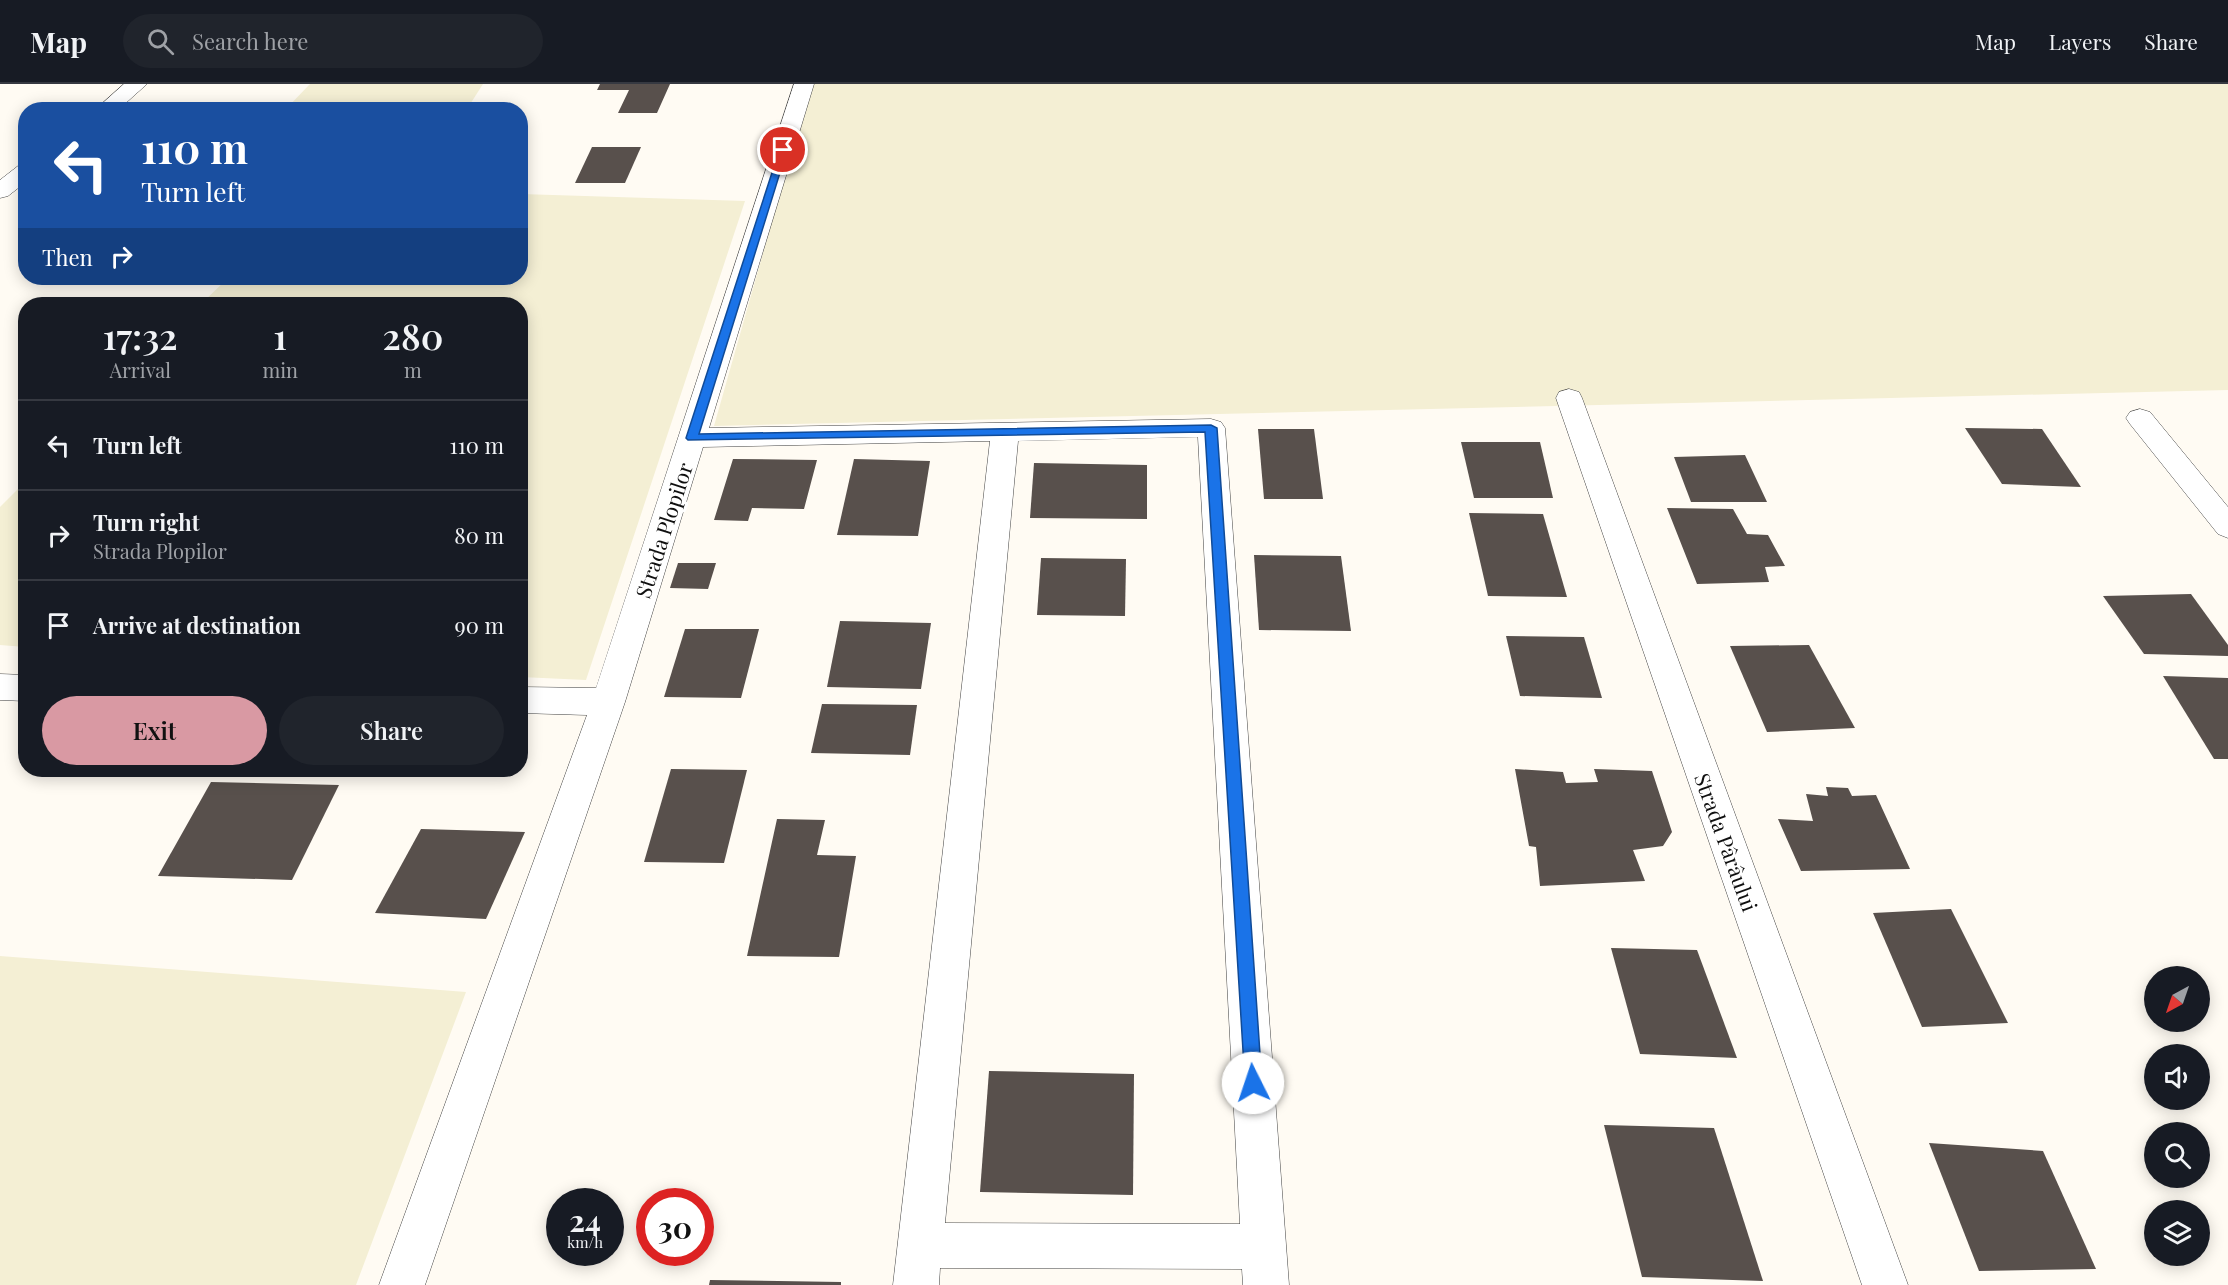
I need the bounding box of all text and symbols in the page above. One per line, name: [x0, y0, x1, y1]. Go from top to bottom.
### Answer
search box: [123, 14, 543, 68]
text: Map: [30, 23, 87, 60]
icon: search: [144, 25, 177, 58]
text: Search here: [192, 26, 308, 56]
text: Map: [1975, 27, 2016, 55]
text: Layers: [2049, 27, 2111, 55]
text: Share: [2144, 27, 2198, 55]
text: 110 m: [141, 119, 248, 175]
pin: [757, 124, 808, 175]
icon: left: [42, 126, 120, 204]
icon: arrive: [766, 133, 799, 166]
text: Turn left: [141, 173, 245, 209]
icon: right: [105, 240, 138, 273]
text: Then: [42, 242, 93, 272]
text: 17:32: [103, 311, 178, 359]
text: 1: [273, 311, 287, 359]
text: 280: [383, 311, 443, 359]
text: Arrival: [109, 356, 171, 383]
text: min: [262, 356, 298, 383]
text: m: [404, 356, 422, 383]
icon: left: [42, 429, 75, 462]
text: Turn left: [93, 430, 182, 460]
text: 110 m: [450, 430, 504, 460]
street label: Strada Plopilor: [628, 458, 698, 601]
text: Turn right: [93, 507, 199, 537]
icon: right: [42, 519, 75, 552]
text: 80 m: [454, 520, 504, 550]
text: Strada Plopilor: [93, 537, 227, 564]
icon: arrive: [42, 609, 75, 642]
text: Arrive at destination: [93, 610, 301, 640]
text: 90 m: [455, 610, 504, 640]
button: Exit: [42, 696, 267, 765]
button: Share: [279, 696, 504, 765]
street label: Strada Pârâului: [1689, 769, 1765, 915]
north arrow: [2144, 966, 2210, 1032]
map controls: [2144, 966, 2210, 1266]
button: sound: [2144, 1044, 2210, 1110]
position arrow: [1221, 1051, 1285, 1115]
button: search: [2144, 1122, 2210, 1188]
speed limit sign: 30: [636, 1188, 714, 1266]
text: 24: [569, 1200, 601, 1240]
button: layers: [2144, 1200, 2210, 1266]
text: km/h: [567, 1232, 603, 1252]

